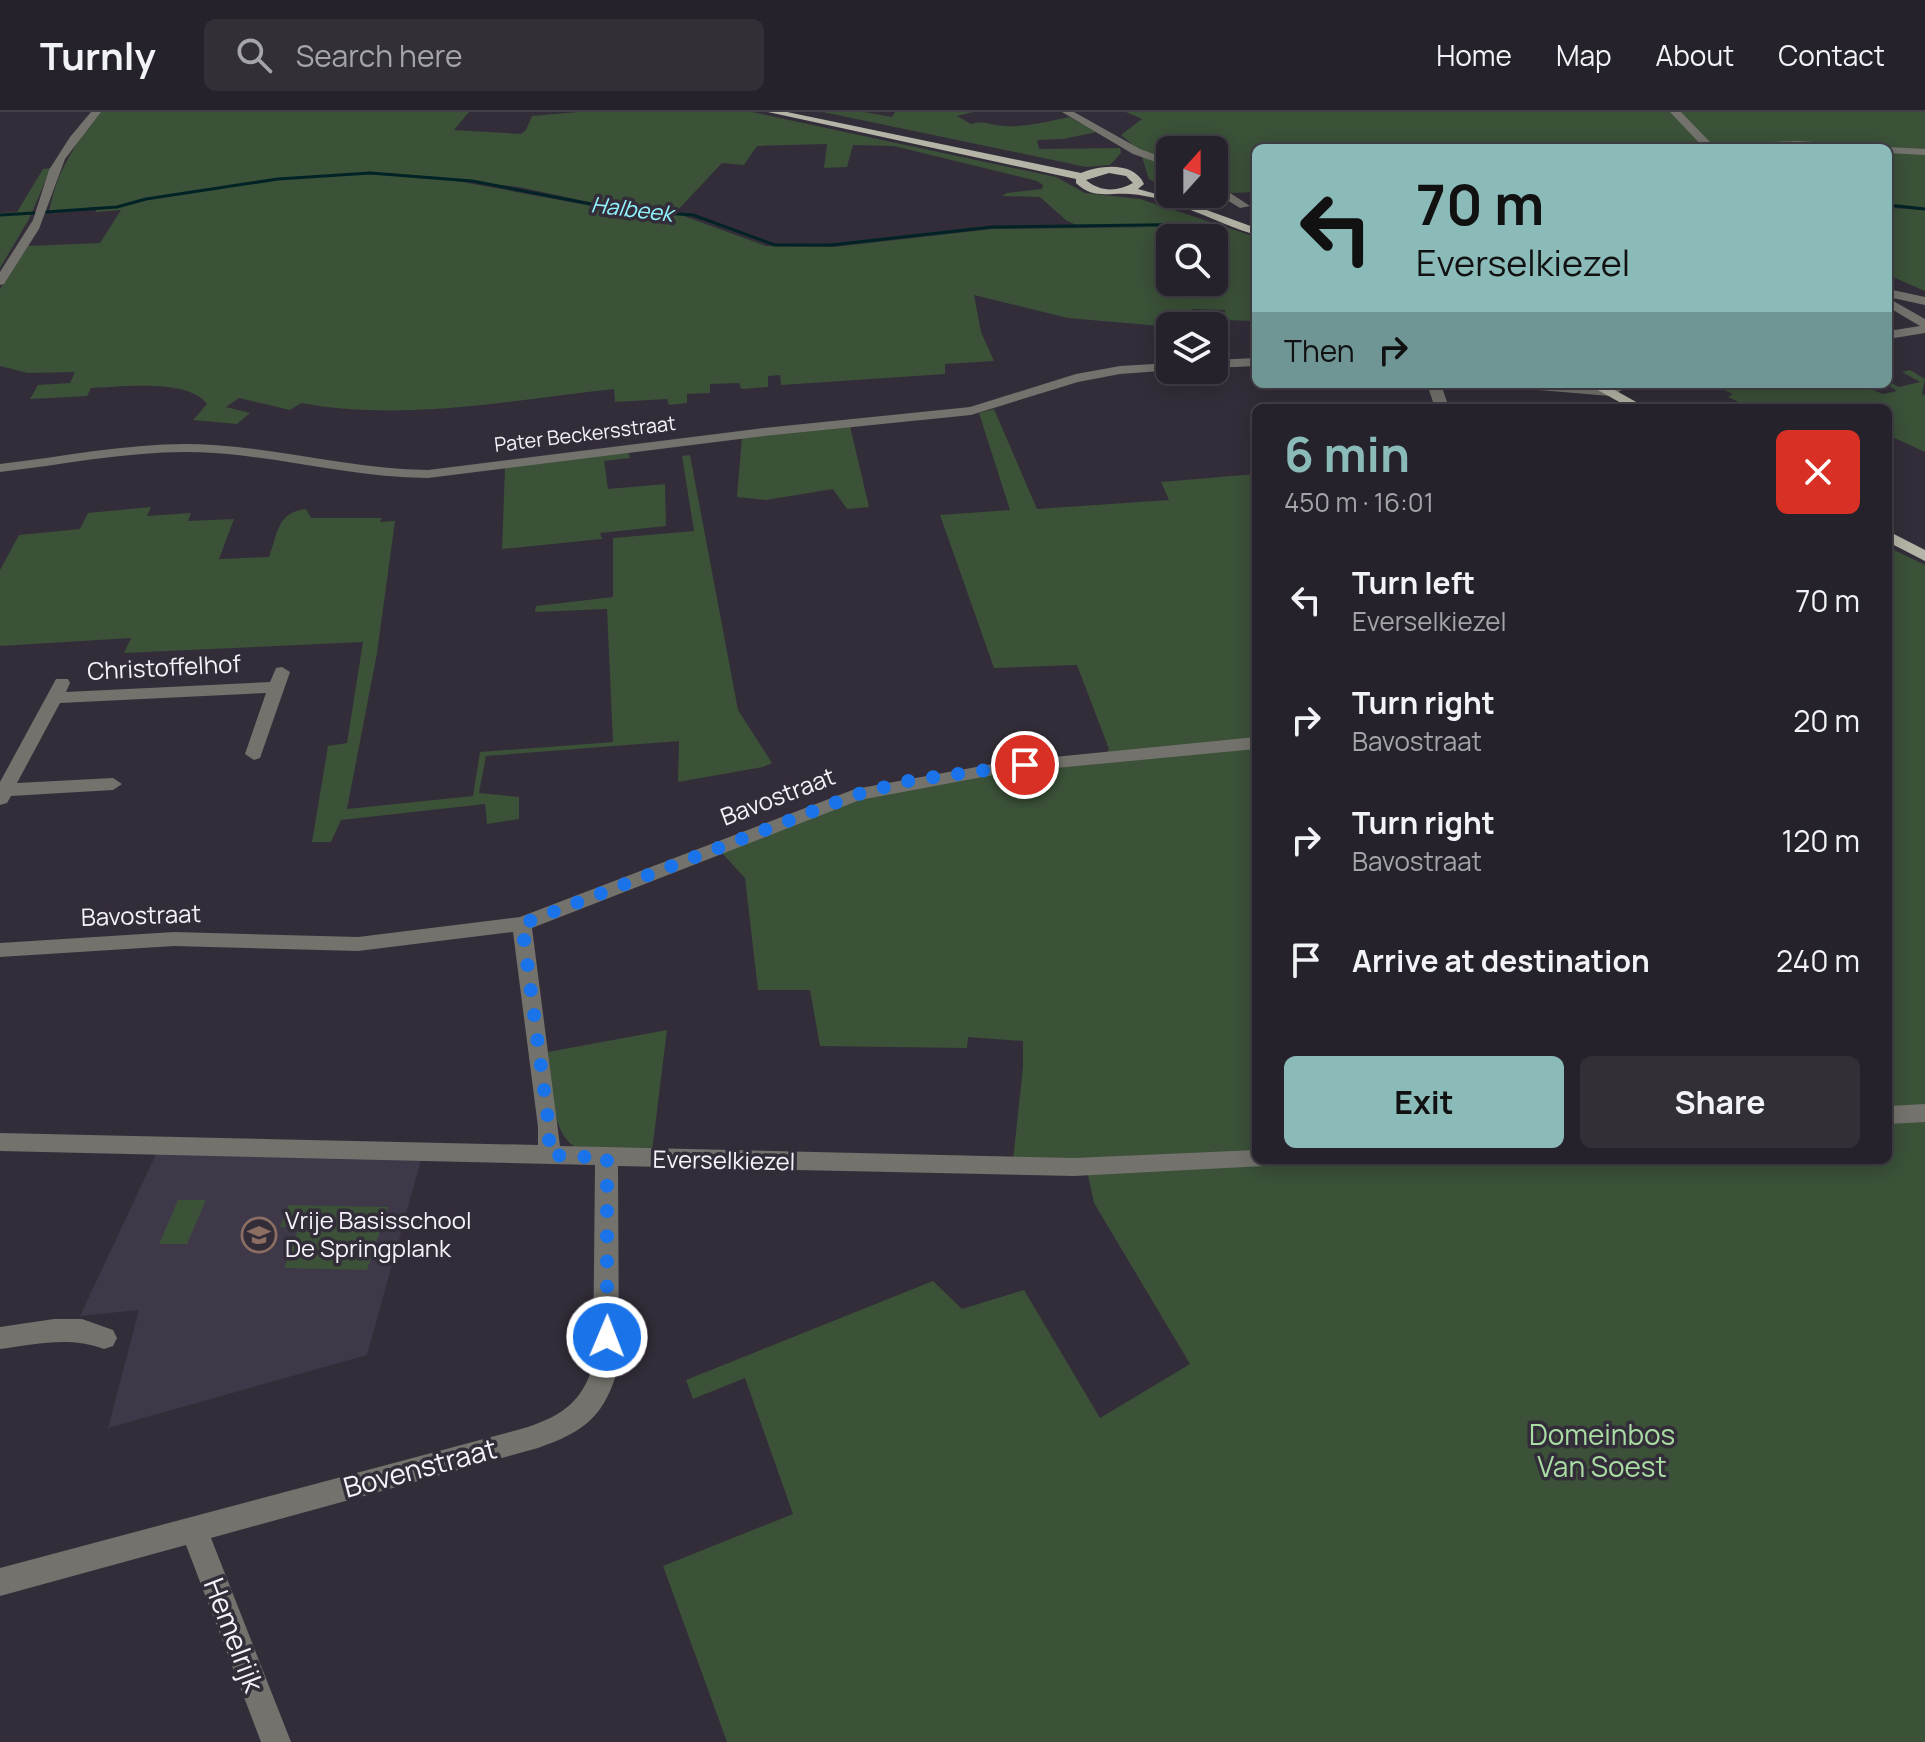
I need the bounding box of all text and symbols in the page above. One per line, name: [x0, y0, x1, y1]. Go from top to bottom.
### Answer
search box: [204, 19, 764, 91]
text: Turnly: [40, 29, 156, 81]
icon: search: [232, 33, 276, 77]
text: Search here: [296, 35, 463, 76]
text: Home: [1436, 36, 1512, 74]
text: Map: [1556, 36, 1612, 74]
text: About: [1656, 36, 1734, 74]
text: Contact: [1778, 36, 1885, 74]
north arrow: [1156, 136, 1228, 208]
map controls: [1156, 136, 1228, 384]
text: 70 m: [1416, 165, 1544, 242]
icon: left: [1284, 176, 1388, 280]
water label: Halbeek: [589, 189, 678, 229]
button: search: [1156, 224, 1228, 296]
text: Everselkiezel: [1416, 238, 1630, 287]
button: layers: [1156, 312, 1228, 384]
icon: right: [1371, 328, 1415, 372]
text: Then: [1284, 330, 1355, 371]
street label: Pater Beckersstraat: [493, 409, 677, 458]
text: 6 min: [1284, 421, 1410, 486]
button: close: [1776, 430, 1860, 514]
text: 450 m · 16:01: [1284, 484, 1434, 520]
text: Turn left: [1352, 562, 1475, 603]
icon: left: [1284, 578, 1328, 622]
text: 70 m: [1795, 580, 1860, 621]
text: Everselkiezel: [1352, 603, 1507, 639]
street label: Christoffelhof: [86, 646, 242, 687]
text: Turn right: [1352, 682, 1495, 723]
icon: right: [1284, 698, 1328, 742]
text: 20 m: [1793, 700, 1860, 741]
text: Bavostraat: [1352, 723, 1482, 759]
pin: [991, 731, 1059, 799]
icon: arrive: [1003, 743, 1047, 787]
street label: Bavostraat: [716, 759, 839, 833]
text: Turn right: [1352, 802, 1495, 843]
icon: right: [1284, 818, 1328, 862]
text: 120 m: [1781, 820, 1860, 861]
text: Bavostraat: [1352, 843, 1482, 879]
street label: Bavostraat: [80, 896, 201, 933]
icon: arrive: [1284, 938, 1328, 982]
text: Arrive at destination: [1352, 940, 1650, 981]
text: 240 m: [1776, 940, 1860, 981]
button: Exit: [1284, 1056, 1564, 1148]
button: Share: [1580, 1056, 1860, 1148]
street label: Everselkiezel: [652, 1142, 796, 1177]
place label: Vrije Basisschool De Springplank: [285, 1203, 472, 1264]
school or university icon: Vrije Basisschool De Springplank: [240, 1216, 278, 1254]
position arrow: [565, 1295, 649, 1379]
park label: Domeinbos Van Soest: [1529, 1415, 1675, 1485]
street label: Bovenstraat: [339, 1428, 501, 1506]
street label: Hemelrijk: [196, 1572, 274, 1698]

